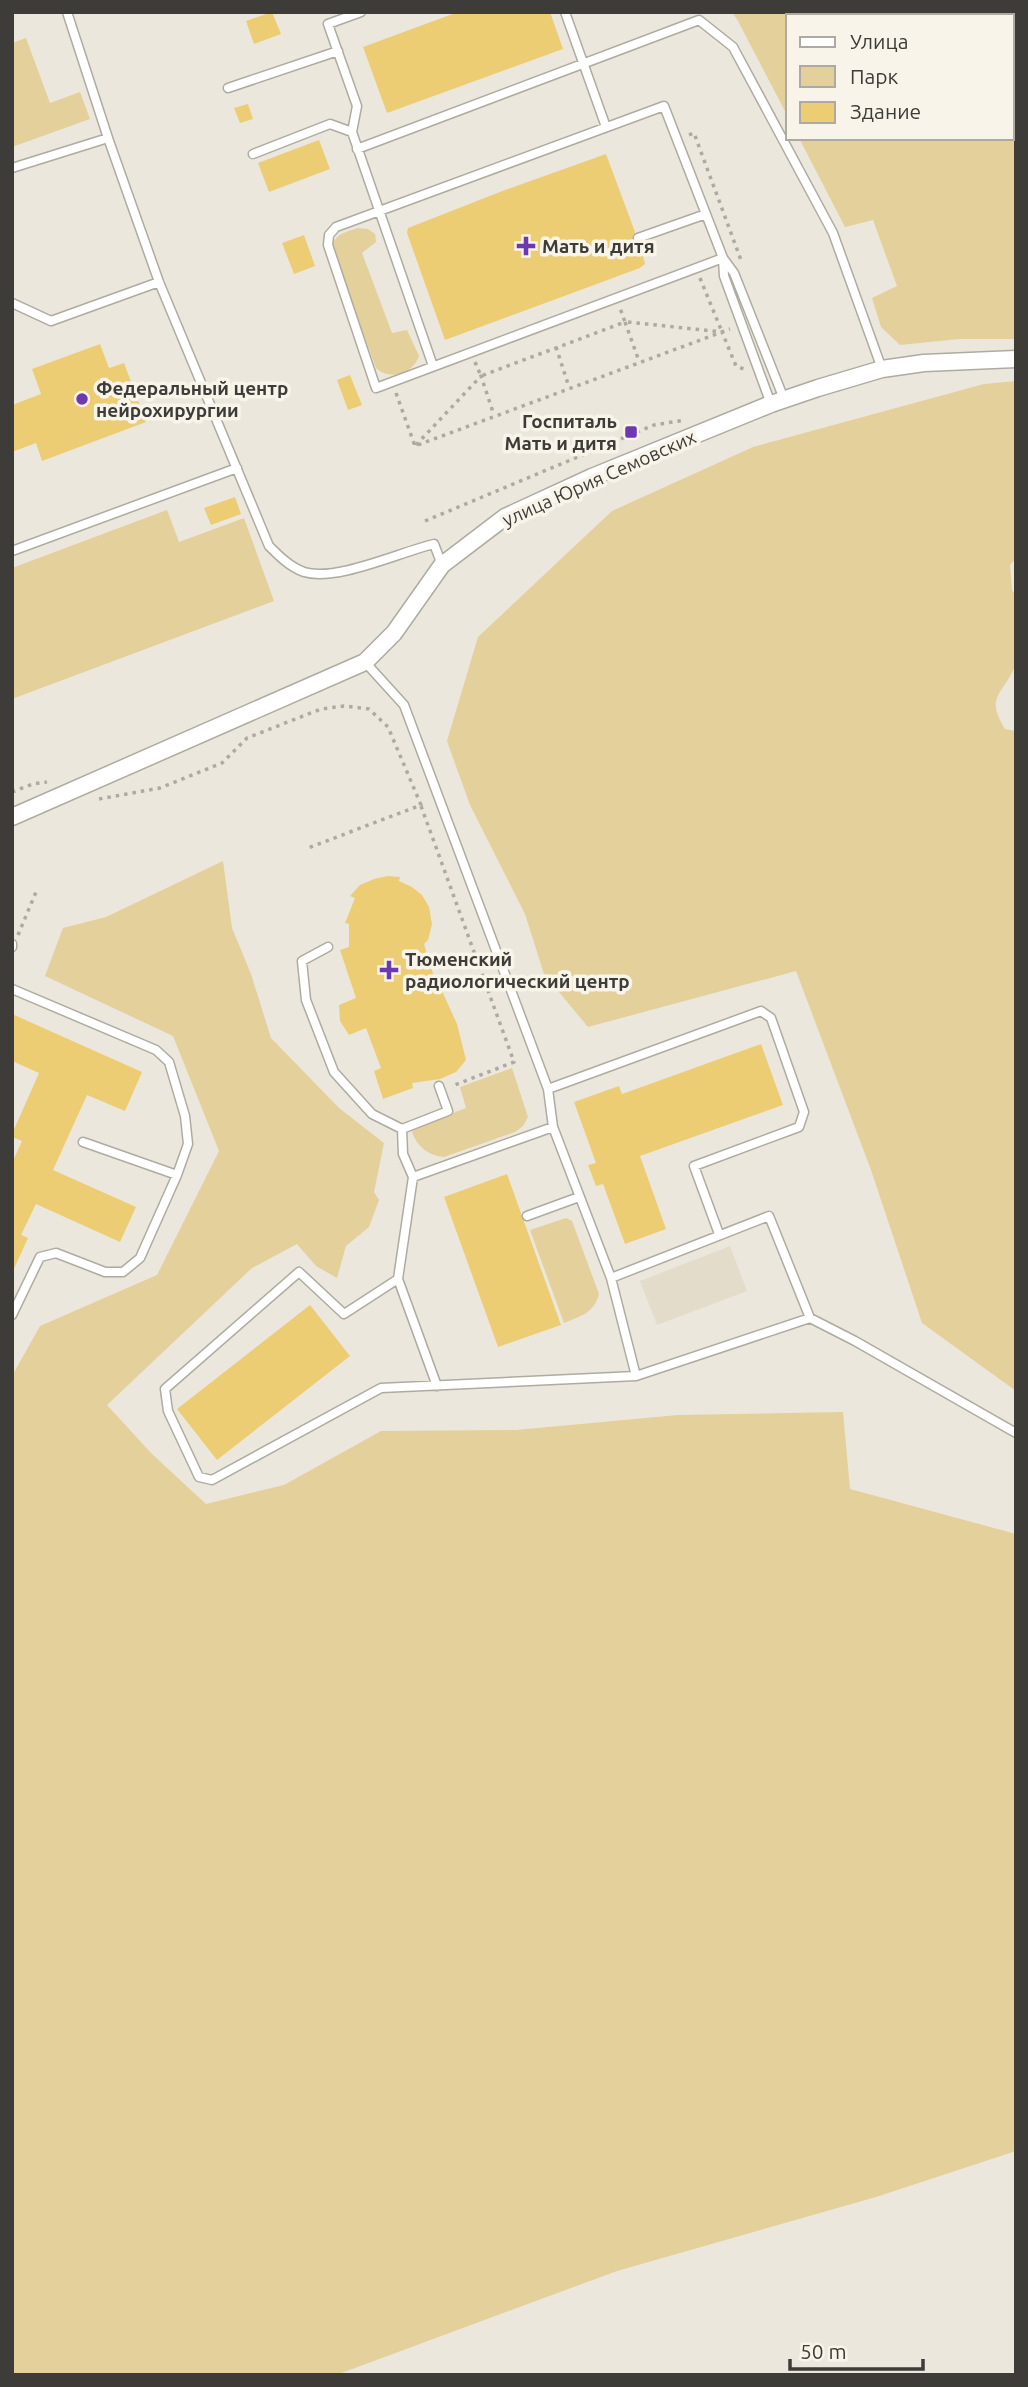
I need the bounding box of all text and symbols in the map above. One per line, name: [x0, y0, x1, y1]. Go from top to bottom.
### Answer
legend: [786, 14, 1014, 140]
text: Улица: [850, 29, 908, 53]
text: Парк: [850, 64, 899, 88]
text: Здание: [850, 99, 921, 123]
place label: Мать и дитя: [542, 235, 655, 257]
marker: Мать и дитя: [516, 236, 536, 256]
place label: Федеральный центр нейрохирургии: [96, 377, 288, 421]
marker: Федеральный центр нейрохирургии: [74, 391, 90, 407]
place label: Госпиталь Мать и дитя: [504, 410, 617, 454]
marker: Госпиталь Мать и дитя: [623, 424, 639, 440]
street label: улица Юрия Семовских: [499, 425, 700, 531]
place label: Тюменский радиологический центр: [405, 948, 630, 992]
marker: Тюменский радиологический центр: [379, 960, 399, 980]
scale bar: [790, 2328, 923, 2372]
text: 50 m: [800, 2339, 847, 2363]

